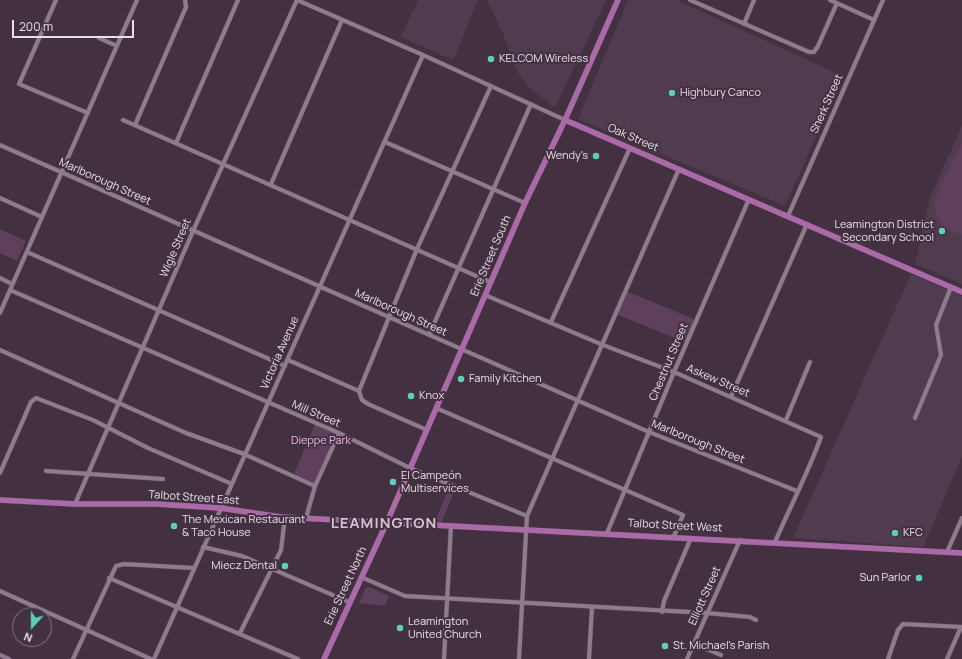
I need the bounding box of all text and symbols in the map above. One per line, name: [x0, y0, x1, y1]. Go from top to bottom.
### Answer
scale bar: [14, 12, 136, 38]
text: 200 m: [19, 18, 53, 35]
place label: KELCOM Wireless: [499, 52, 588, 66]
marker: KELCOM Wireless: [486, 54, 496, 64]
street label: Sherk Street: [808, 72, 846, 136]
place label: Highbury Canco: [680, 86, 761, 100]
marker: Highbury Canco: [667, 88, 677, 98]
street label: Oak Street: [606, 121, 660, 155]
place label: Wendy's: [546, 149, 588, 163]
marker: Wendy's: [591, 151, 601, 161]
street label: Marlborough Street: [57, 156, 153, 208]
street label: Erie Street South: [468, 214, 514, 298]
street label: Wigle Street: [158, 217, 194, 279]
place label: Leamington District Secondary School: [834, 218, 934, 244]
marker: Leamington District Secondary School: [937, 226, 947, 236]
street label: Marlborough Street: [353, 287, 449, 339]
street label: Victoria Avenue: [258, 315, 302, 391]
street label: Chestnut Street: [647, 321, 691, 403]
street label: Askew Street: [684, 362, 752, 400]
place label: Family Kitchen: [469, 372, 542, 386]
marker: Family Kitchen: [456, 374, 466, 384]
place label: Knox: [419, 389, 444, 403]
marker: Knox: [406, 391, 416, 401]
street label: Mill Street: [290, 398, 342, 430]
street label: Marlborough Street: [649, 417, 747, 467]
park label: Dieppe Park: [291, 434, 351, 448]
place label: El Campeón Multiservices: [401, 469, 469, 495]
marker: El Campeón Multiservices: [388, 477, 398, 487]
street label: Talbot Street East: [148, 488, 240, 508]
place label: The Mexican Restaurant & Taco House: [182, 513, 305, 539]
district label: LEAMINGTON: [331, 515, 437, 533]
street label: Talbot Street West: [627, 517, 723, 535]
marker: The Mexican Restaurant & Taco House: [169, 521, 179, 531]
place label: KFC: [903, 526, 923, 540]
marker: KFC: [890, 528, 900, 538]
street label: Erie Street North: [322, 545, 370, 627]
place label: Miecz Dental: [211, 559, 277, 573]
marker: Miecz Dental: [280, 561, 290, 571]
street label: Elliott Street: [686, 564, 724, 628]
place label: Sun Parlor: [859, 571, 911, 585]
marker: Sun Parlor: [914, 573, 924, 583]
north arrow: [12, 607, 52, 647]
place label: Leamington United Church: [408, 615, 482, 641]
marker: Leamington United Church: [395, 623, 405, 633]
text: N: [22, 629, 34, 646]
place label: St. Michael's Parish: [673, 639, 769, 653]
marker: St. Michael's Parish: [660, 641, 670, 651]

